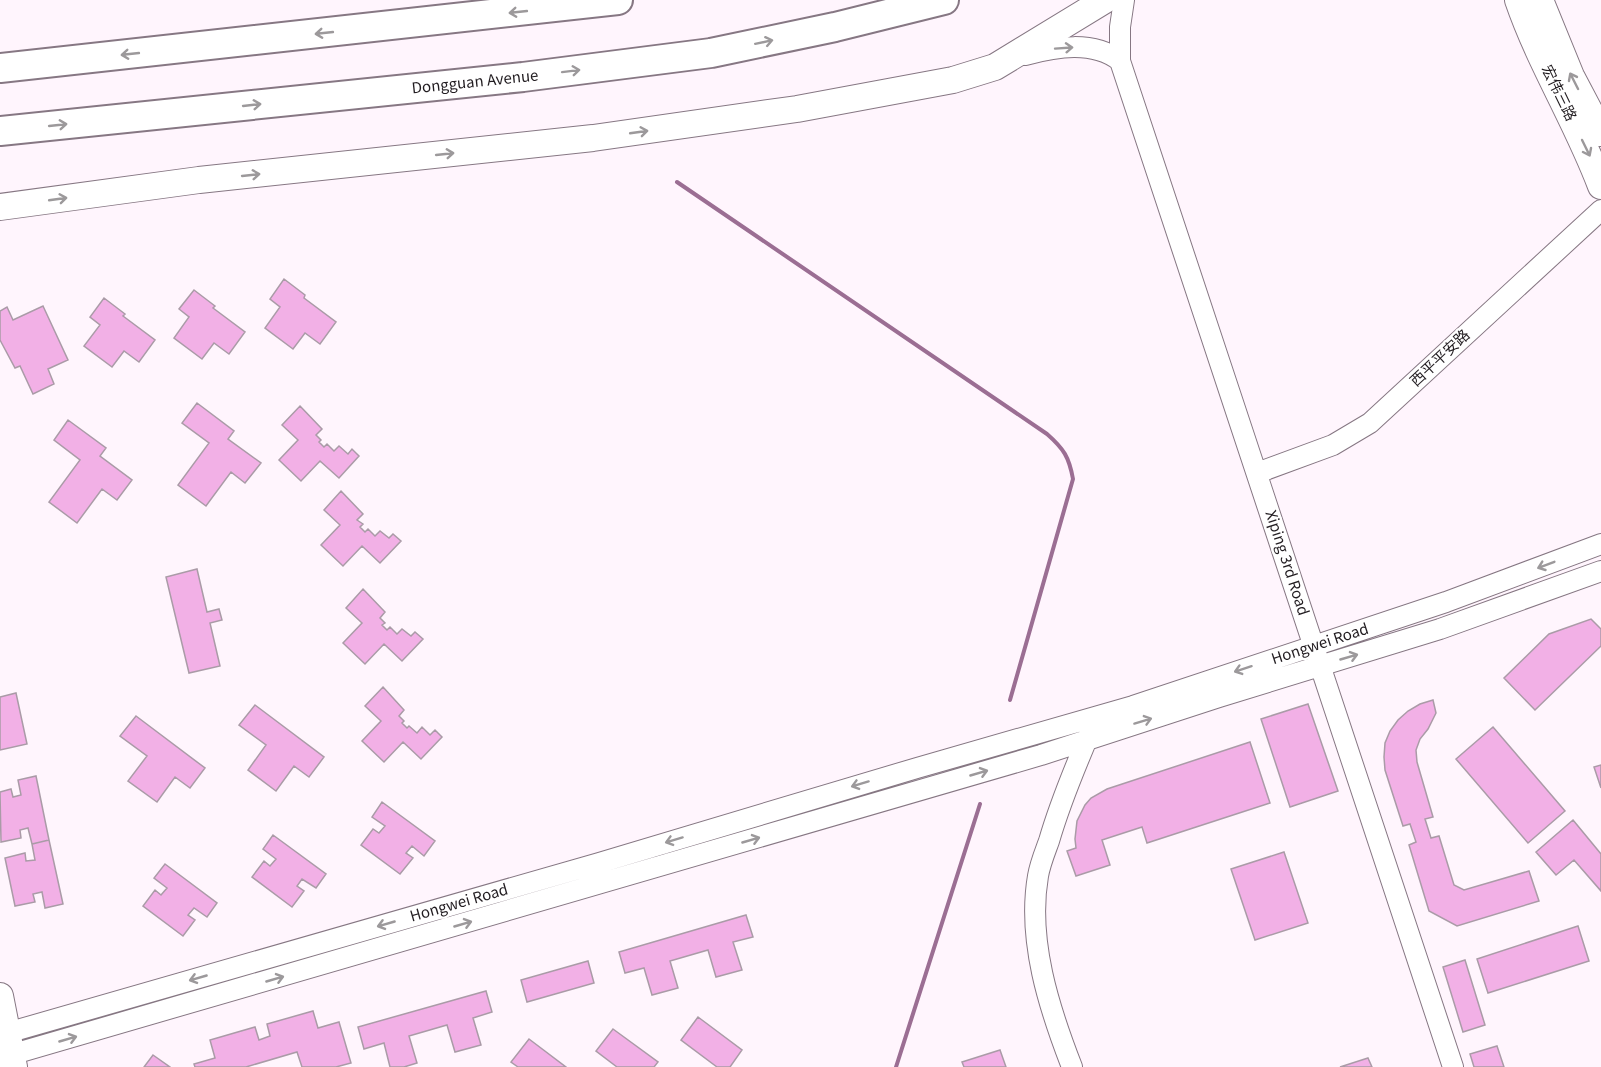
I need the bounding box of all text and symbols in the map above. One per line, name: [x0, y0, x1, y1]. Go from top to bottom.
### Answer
one-way arrow: [509, 6, 528, 17]
one-way arrow: [315, 27, 335, 38]
one-way arrow: [754, 36, 773, 47]
one-way arrow: [1053, 42, 1073, 53]
one-way arrow: [121, 48, 141, 59]
street label: 宏伟三路: [1538, 61, 1583, 124]
street label: Dongguan Avenue: [411, 63, 539, 98]
one-way arrow: [561, 65, 581, 76]
one-way arrow: [1568, 73, 1580, 90]
one-way arrow: [242, 99, 262, 110]
one-way arrow: [48, 119, 68, 130]
one-way arrow: [629, 126, 648, 137]
one-way arrow: [1581, 139, 1592, 157]
one-way arrow: [435, 148, 455, 159]
one-way arrow: [241, 169, 261, 180]
one-way arrow: [48, 194, 67, 205]
street label: 西平平安路: [1404, 324, 1474, 390]
street label: Xiping 3rd Road: [1262, 507, 1315, 618]
one-way arrow: [1538, 560, 1556, 571]
street label: Hongwei Road: [1268, 617, 1371, 668]
one-way arrow: [1339, 651, 1358, 662]
one-way arrow: [1234, 664, 1253, 675]
one-way arrow: [1133, 715, 1152, 726]
one-way arrow: [969, 767, 988, 778]
one-way arrow: [851, 779, 870, 790]
one-way arrow: [741, 834, 760, 845]
one-way arrow: [665, 835, 684, 846]
street label: Hongwei Road: [407, 878, 510, 926]
one-way arrow: [453, 918, 472, 929]
one-way arrow: [377, 919, 396, 930]
one-way arrow: [189, 973, 208, 984]
one-way arrow: [266, 973, 285, 984]
one-way arrow: [58, 1033, 77, 1044]

